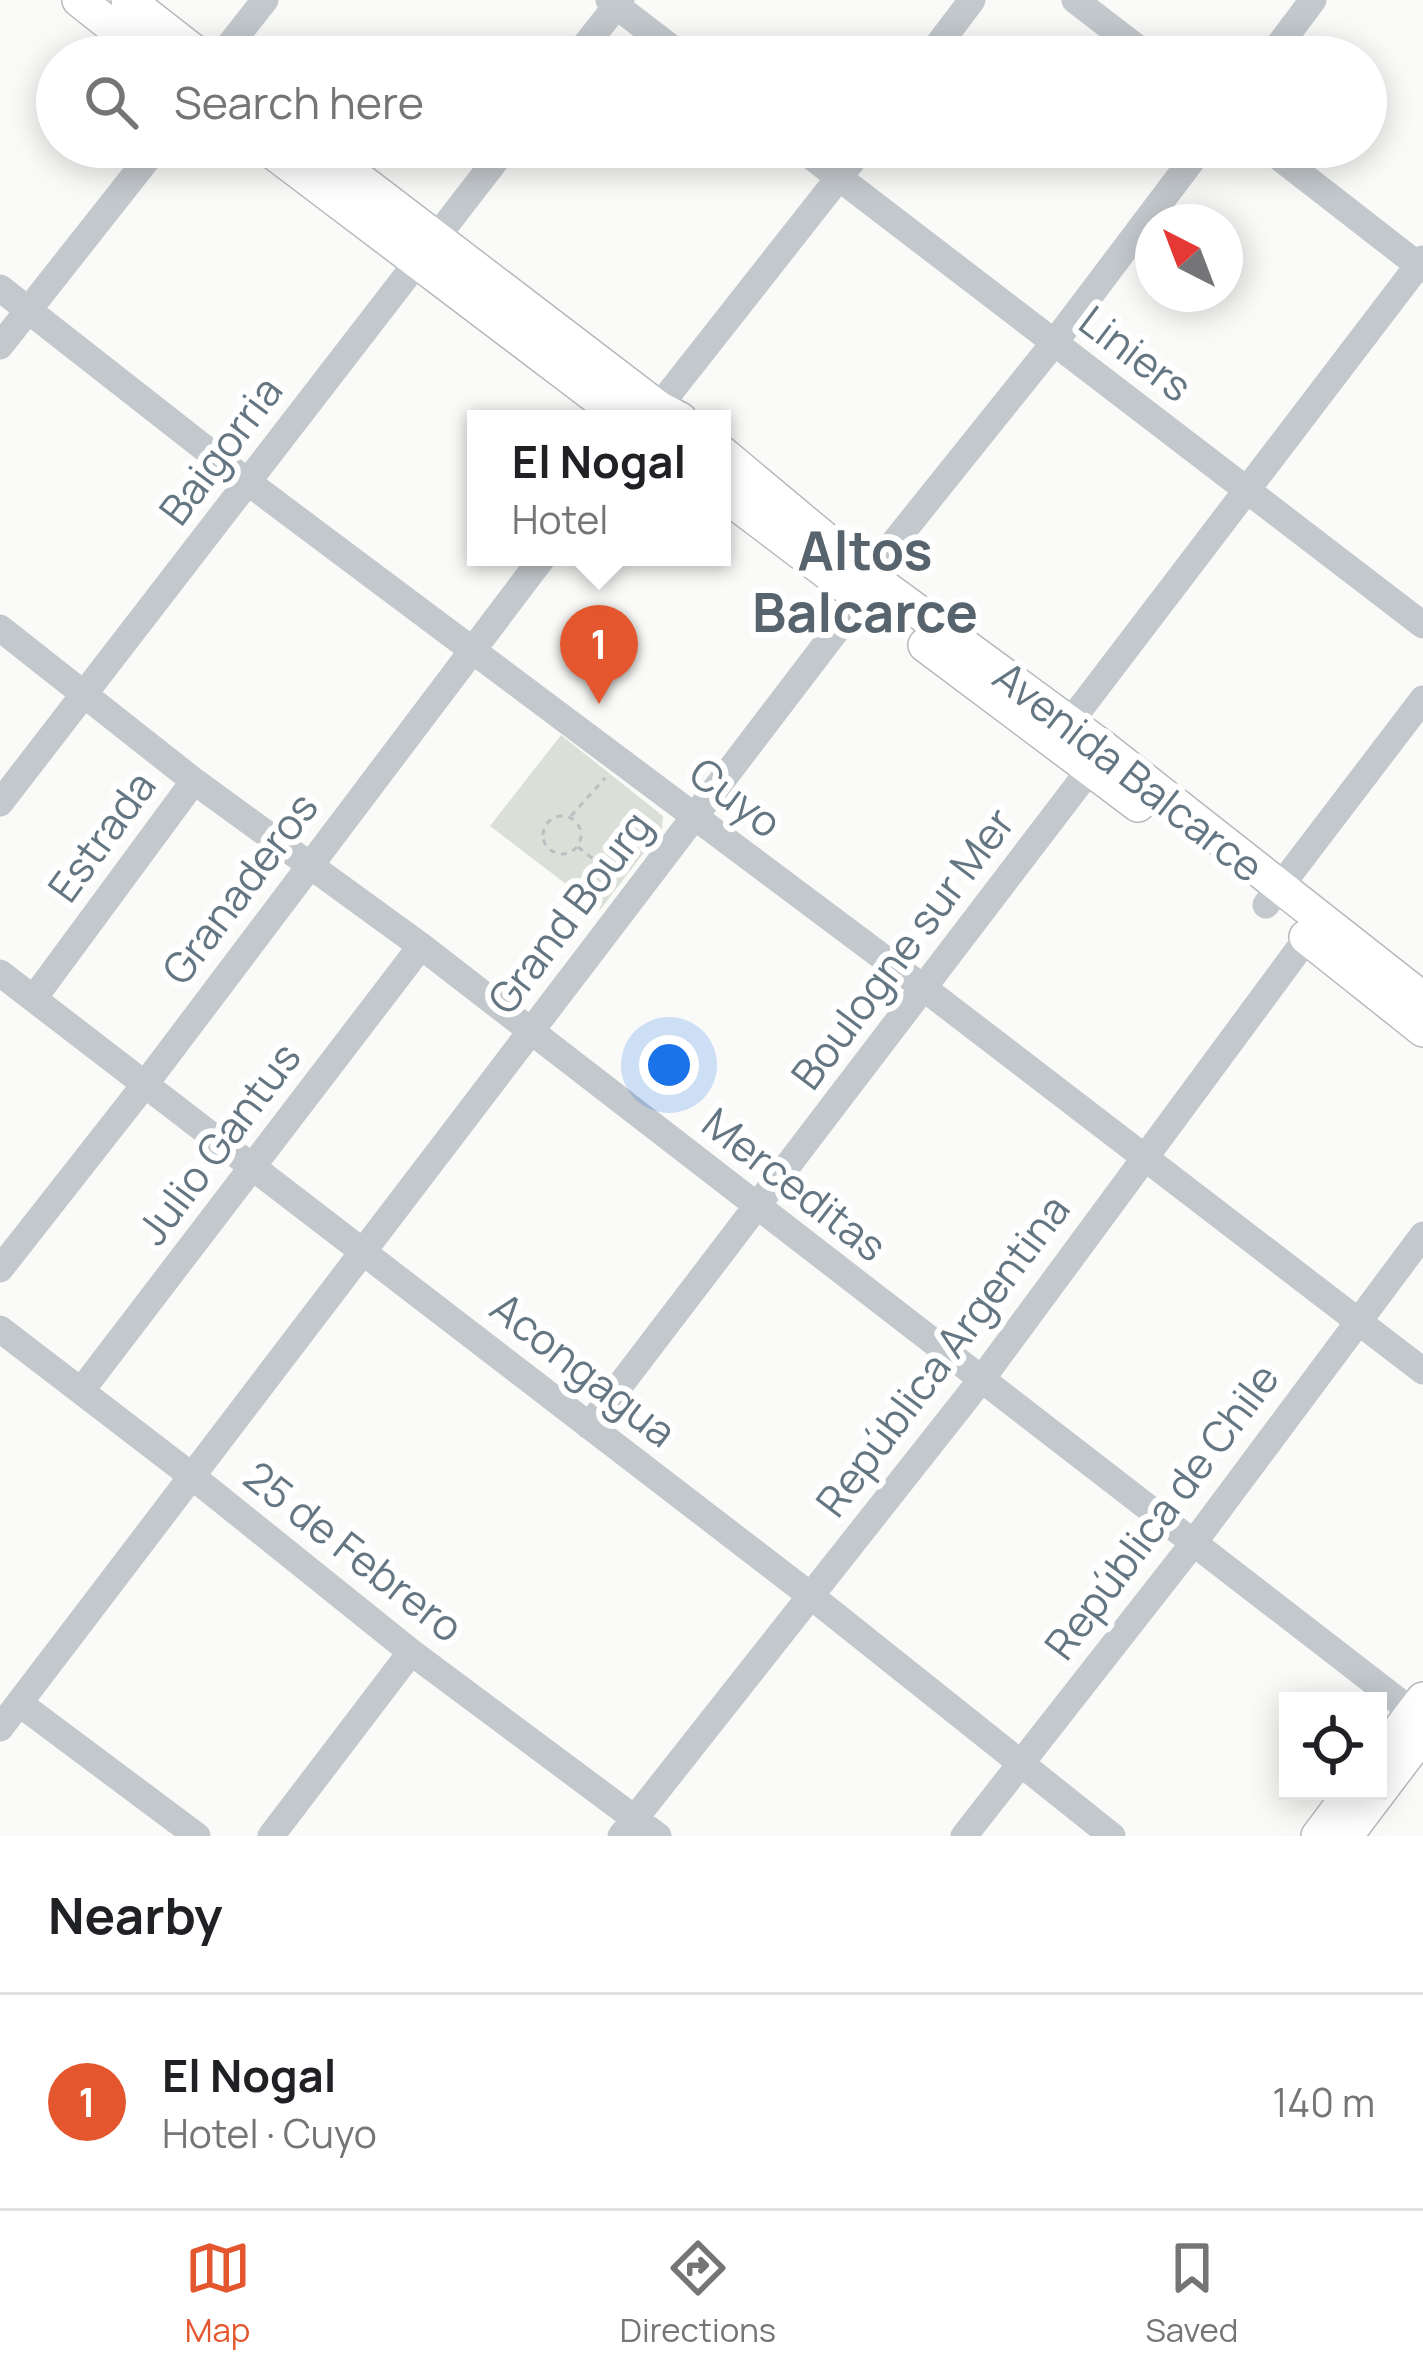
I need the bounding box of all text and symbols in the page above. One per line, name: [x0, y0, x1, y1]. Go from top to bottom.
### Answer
search box: [36, 36, 1387, 168]
icon: search: [78, 69, 144, 135]
text: Search here: [174, 71, 424, 133]
north arrow: [1135, 204, 1243, 312]
street label: Liniers: [1068, 292, 1204, 414]
street label: Baigorria: [145, 364, 295, 536]
popup: [467, 410, 731, 566]
text: El Nogal: [512, 430, 686, 492]
text: Hotel: [512, 492, 608, 546]
district label: Altos Balcarce: [752, 512, 978, 648]
pin: 1: [560, 605, 638, 704]
street label: Avenida Balcarce: [982, 647, 1276, 895]
street label: Cuyo: [678, 743, 794, 851]
street label: Estrada: [34, 759, 168, 913]
street label: Granaderos: [148, 780, 330, 996]
street label: Boulogne sur Mer: [777, 795, 1027, 1101]
street label: Grand Bourg: [474, 799, 664, 1025]
street label: Julio Gantus: [123, 1030, 313, 1256]
your location: [639, 1035, 699, 1095]
street label: Merceditas: [691, 1094, 899, 1274]
street label: República Argentina: [802, 1182, 1082, 1528]
street label: Acongagua: [479, 1278, 689, 1460]
street label: República de Chile: [1031, 1351, 1291, 1671]
street label: 25 de Febrero: [232, 1447, 476, 1655]
map controls: [1279, 1692, 1387, 1800]
button: locate: [1279, 1692, 1387, 1800]
text: Nearby: [48, 1880, 223, 1949]
text: El Nogal: [162, 2044, 336, 2106]
text: 1: [78, 2075, 96, 2129]
text: 140 m: [1272, 2075, 1375, 2129]
text: Hotel · Cuyo: [162, 2106, 377, 2160]
tab: Map: [185, 2235, 251, 2352]
tab: Directions: [620, 2235, 776, 2352]
tab: Saved: [1145, 2235, 1238, 2352]

